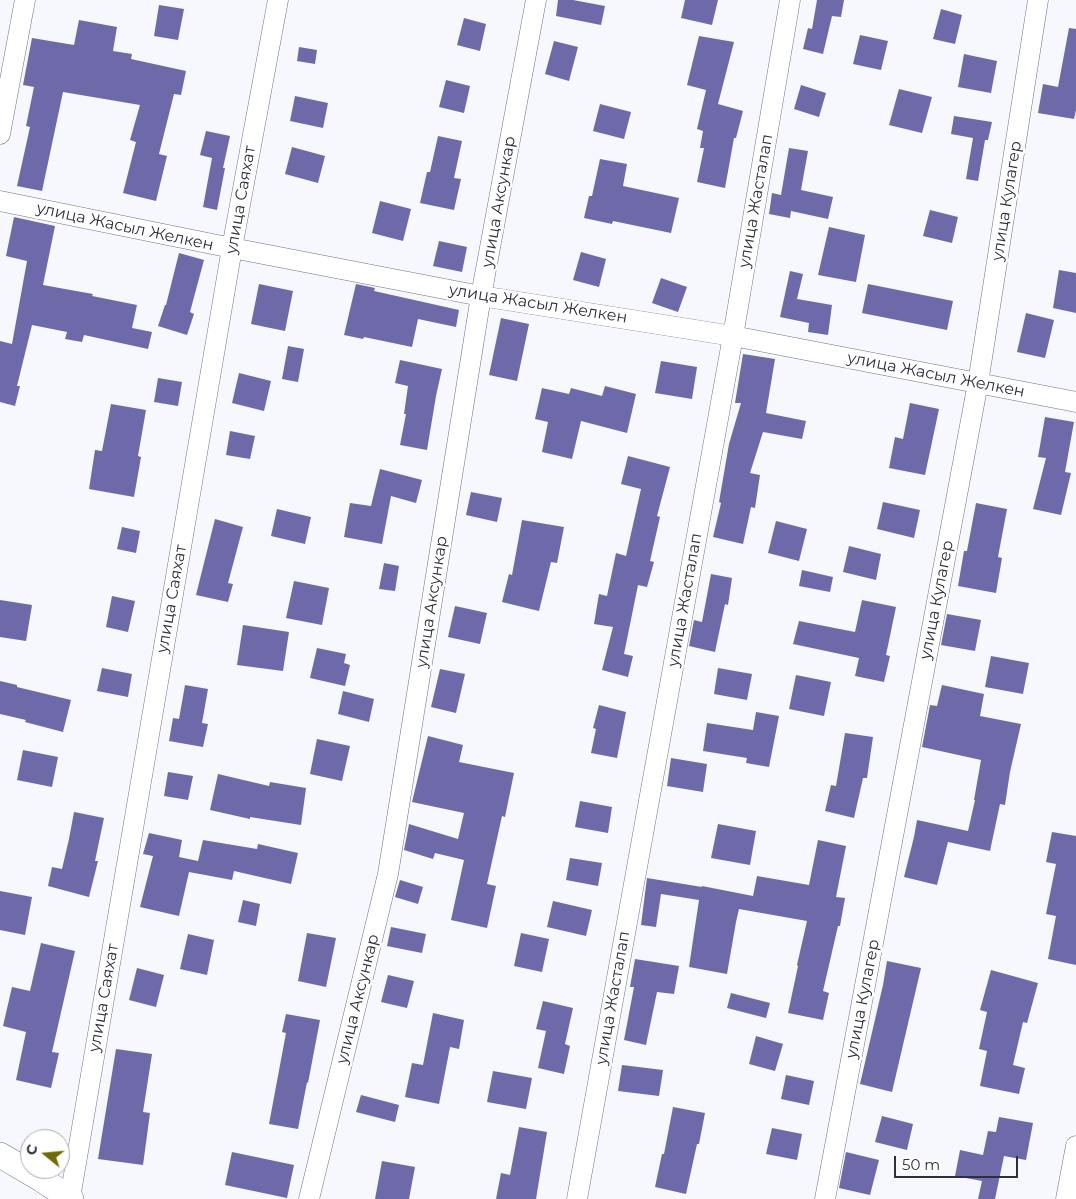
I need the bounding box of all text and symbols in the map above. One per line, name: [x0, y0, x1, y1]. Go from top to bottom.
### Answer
street label: улица Жасталап: [735, 133, 777, 269]
street label: улица Аксункар: [478, 135, 520, 269]
street label: улица Кулагер: [988, 140, 1026, 262]
street label: улица Саяхат: [222, 144, 260, 256]
street label: улица Жасыл Желкен: [35, 199, 215, 255]
street label: улица Жасыл Желкен: [447, 280, 629, 328]
street label: улица Жасыл Желкен: [846, 348, 1026, 402]
street label: улица Жасталап: [664, 532, 706, 668]
street label: улица Аксункар: [412, 535, 452, 669]
street label: улица Кулагер: [916, 539, 958, 661]
street label: улица Саяхат: [153, 543, 191, 655]
street label: улица Жасталап: [592, 930, 634, 1066]
street label: улица Аксункар: [333, 932, 383, 1066]
street label: улица Кулагер: [842, 938, 884, 1060]
street label: улица Саяхат: [85, 942, 123, 1054]
north arrow: [20, 1129, 70, 1179]
text: С: [22, 1142, 42, 1157]
scale bar: [896, 1146, 1020, 1178]
text: 50 m: [902, 1155, 940, 1174]

